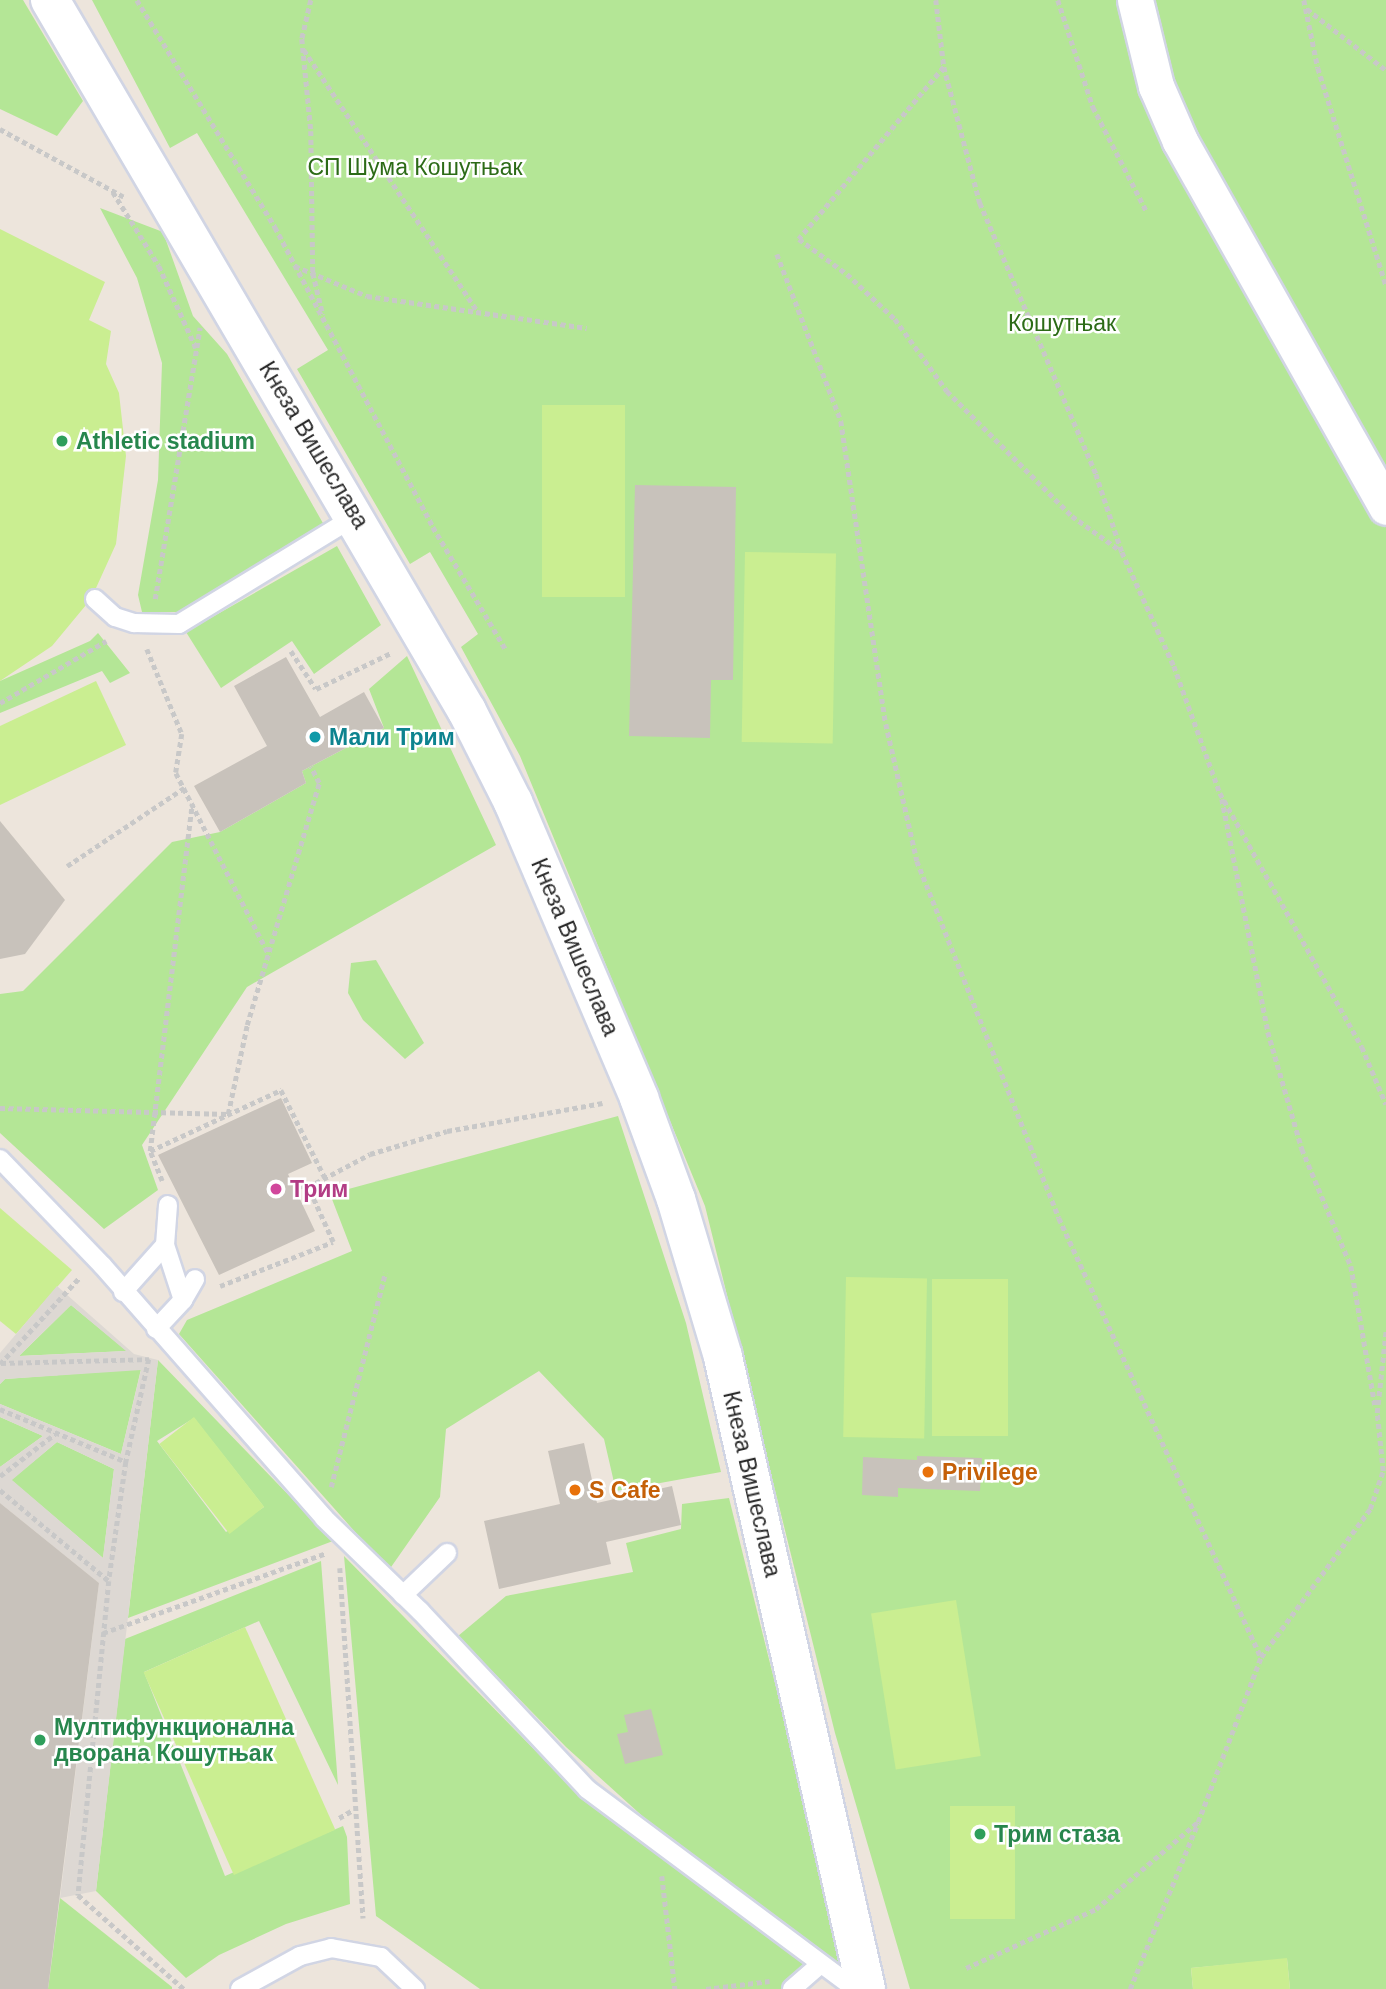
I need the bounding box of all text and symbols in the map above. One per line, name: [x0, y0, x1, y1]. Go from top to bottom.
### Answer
park label: СП Шума Кошутњак: [307, 153, 523, 181]
park label: Кошутњак: [1008, 309, 1116, 337]
street label: Кнеза Вишеслава: [253, 356, 375, 534]
place label: Athletic stadium: [76, 427, 255, 455]
marker: Athletic stadium: [54, 433, 70, 449]
place label: Мали Трим: [329, 723, 455, 751]
marker: Мали Трим: [307, 729, 323, 745]
street label: Кнеза Вишеслава: [525, 854, 625, 1040]
place label: Трим: [290, 1175, 348, 1203]
marker: Трим: [268, 1181, 284, 1197]
street label: Кнеза Вишеслава: [717, 1388, 787, 1580]
place label: Privilege: [942, 1458, 1038, 1486]
marker: Privilege: [920, 1464, 936, 1480]
place label: S Cafe: [589, 1476, 661, 1504]
marker: S Cafe: [567, 1482, 583, 1498]
place label: Мултифункционална дворана Кошутњак: [54, 1713, 294, 1767]
marker: Мултифункционална дворана Кошутњак: [32, 1732, 48, 1748]
place label: Трим стаза: [994, 1820, 1120, 1848]
marker: Трим стаза: [972, 1826, 988, 1842]

